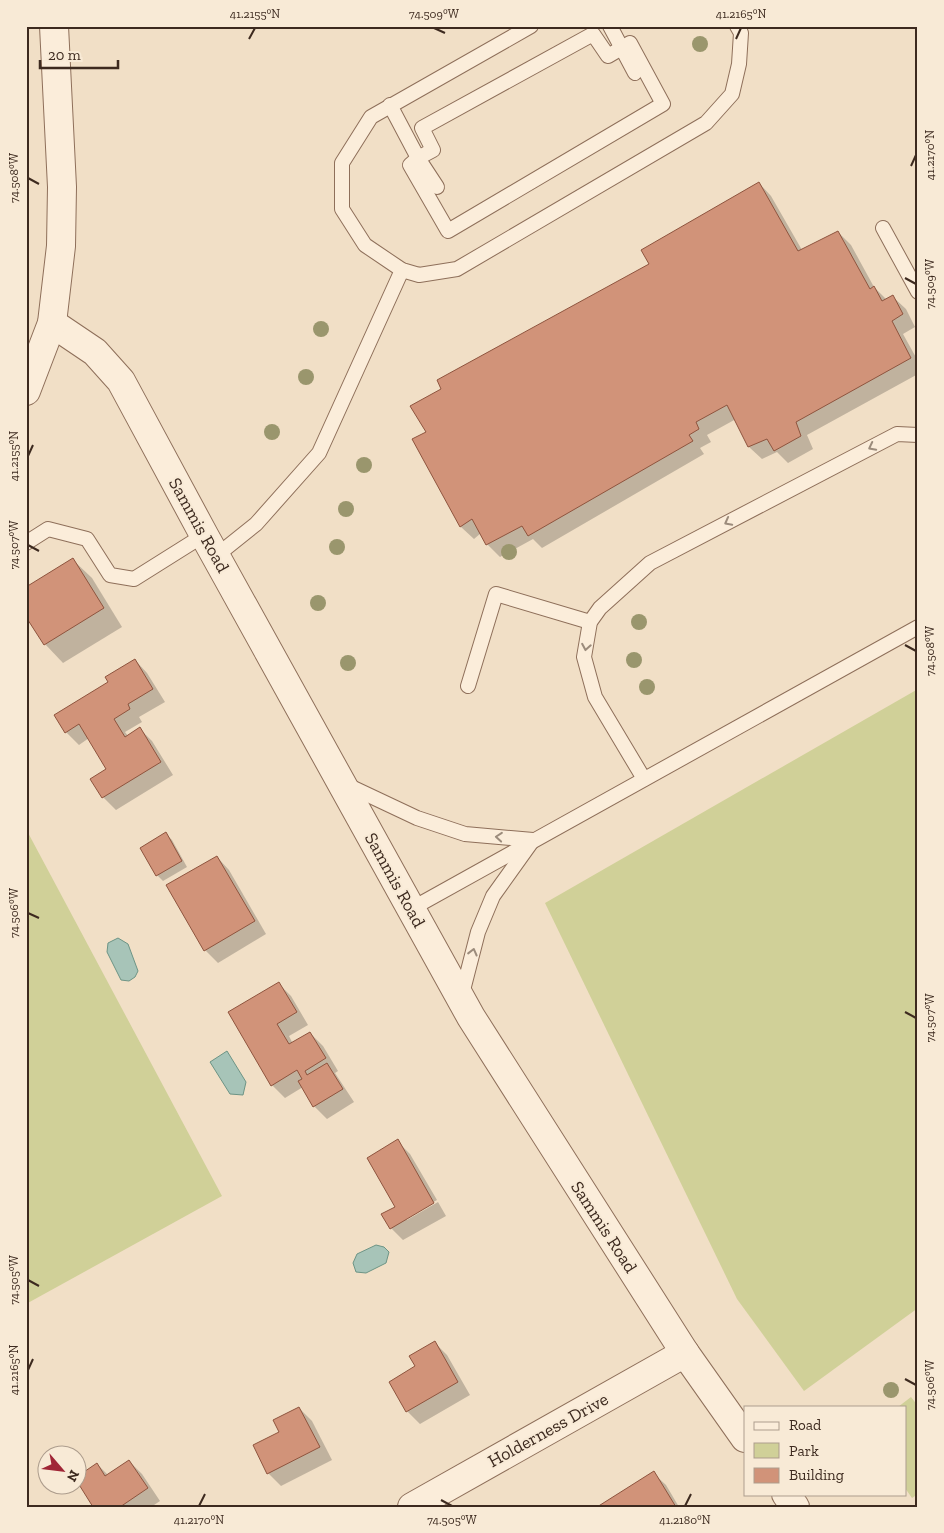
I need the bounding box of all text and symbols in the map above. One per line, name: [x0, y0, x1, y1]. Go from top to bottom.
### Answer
text: 41.2155°N: [230, 7, 280, 21]
text: 74.509°W: [409, 7, 460, 21]
text: 41.2165°N: [716, 7, 766, 21]
scale bar: [40, 38, 118, 70]
text: 20 m: [48, 46, 81, 64]
text: 41.2170°N: [923, 130, 937, 180]
text: 74.508°W: [7, 152, 21, 203]
text: 74.509°W: [923, 258, 937, 309]
text: 41.2155°N: [7, 431, 21, 481]
one-way arrow: [868, 441, 877, 451]
street label: Sammis Road: [164, 474, 234, 576]
one-way arrow: [724, 516, 733, 526]
text: 74.507°W: [7, 520, 21, 570]
text: 74.508°W: [923, 625, 937, 676]
one-way arrow: [581, 642, 591, 651]
street label: Sammis Road: [360, 829, 430, 931]
one-way arrow: [495, 832, 503, 843]
text: 74.506°W: [7, 887, 21, 938]
one-way arrow: [467, 947, 478, 956]
text: 74.507°W: [923, 993, 937, 1043]
street label: Sammis Road: [566, 1177, 642, 1277]
text: 74.505°W: [7, 1254, 21, 1305]
text: 41.2165°N: [7, 1345, 21, 1395]
text: 74.506°W: [923, 1359, 937, 1410]
street label: Holderness Drive: [484, 1388, 612, 1472]
legend: [744, 1406, 906, 1496]
text: Road: [789, 1416, 822, 1434]
text: Park: [789, 1442, 819, 1460]
north arrow: [38, 1446, 88, 1496]
text: Building: [789, 1466, 844, 1484]
text: N: [63, 1467, 83, 1485]
text: 41.2170°N: [174, 1513, 224, 1527]
text: 74.505°W: [427, 1513, 478, 1527]
text: 41.2180°N: [659, 1513, 711, 1527]

